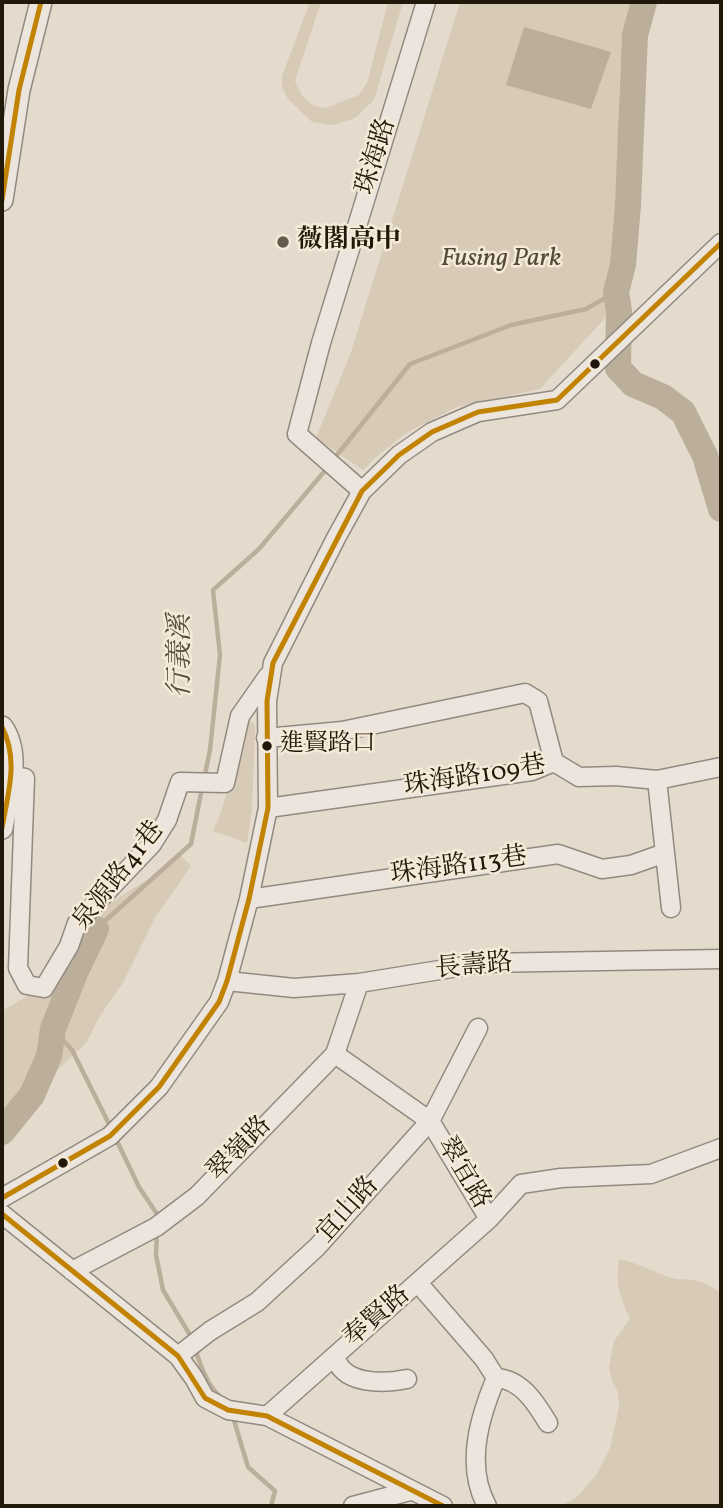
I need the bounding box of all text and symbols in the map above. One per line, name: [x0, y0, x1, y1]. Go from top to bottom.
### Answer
street label: 珠海路: [352, 115, 404, 199]
place label: 薇閣高中: [297, 226, 401, 258]
marker: 薇閣高中: [275, 234, 291, 250]
park label: Fusing Park: [441, 244, 561, 276]
unlabelled marker: [588, 357, 602, 371]
water label: 行義溪: [166, 614, 200, 698]
place label: 進賢路口: [280, 732, 376, 760]
marker: 進賢路口: [260, 739, 274, 753]
street label: 珠海路109巷: [402, 751, 548, 805]
street label: 泉源路41巷: [68, 816, 172, 938]
street label: 珠海路113巷: [389, 843, 529, 893]
street label: 長壽路: [434, 949, 514, 987]
street label: 翠嶺路: [203, 1111, 279, 1189]
street label: 翠宜路: [429, 1133, 495, 1215]
unlabelled marker: [56, 1156, 70, 1170]
street label: 宜山路: [311, 1172, 387, 1250]
street label: 奉賢路: [338, 1281, 418, 1355]

